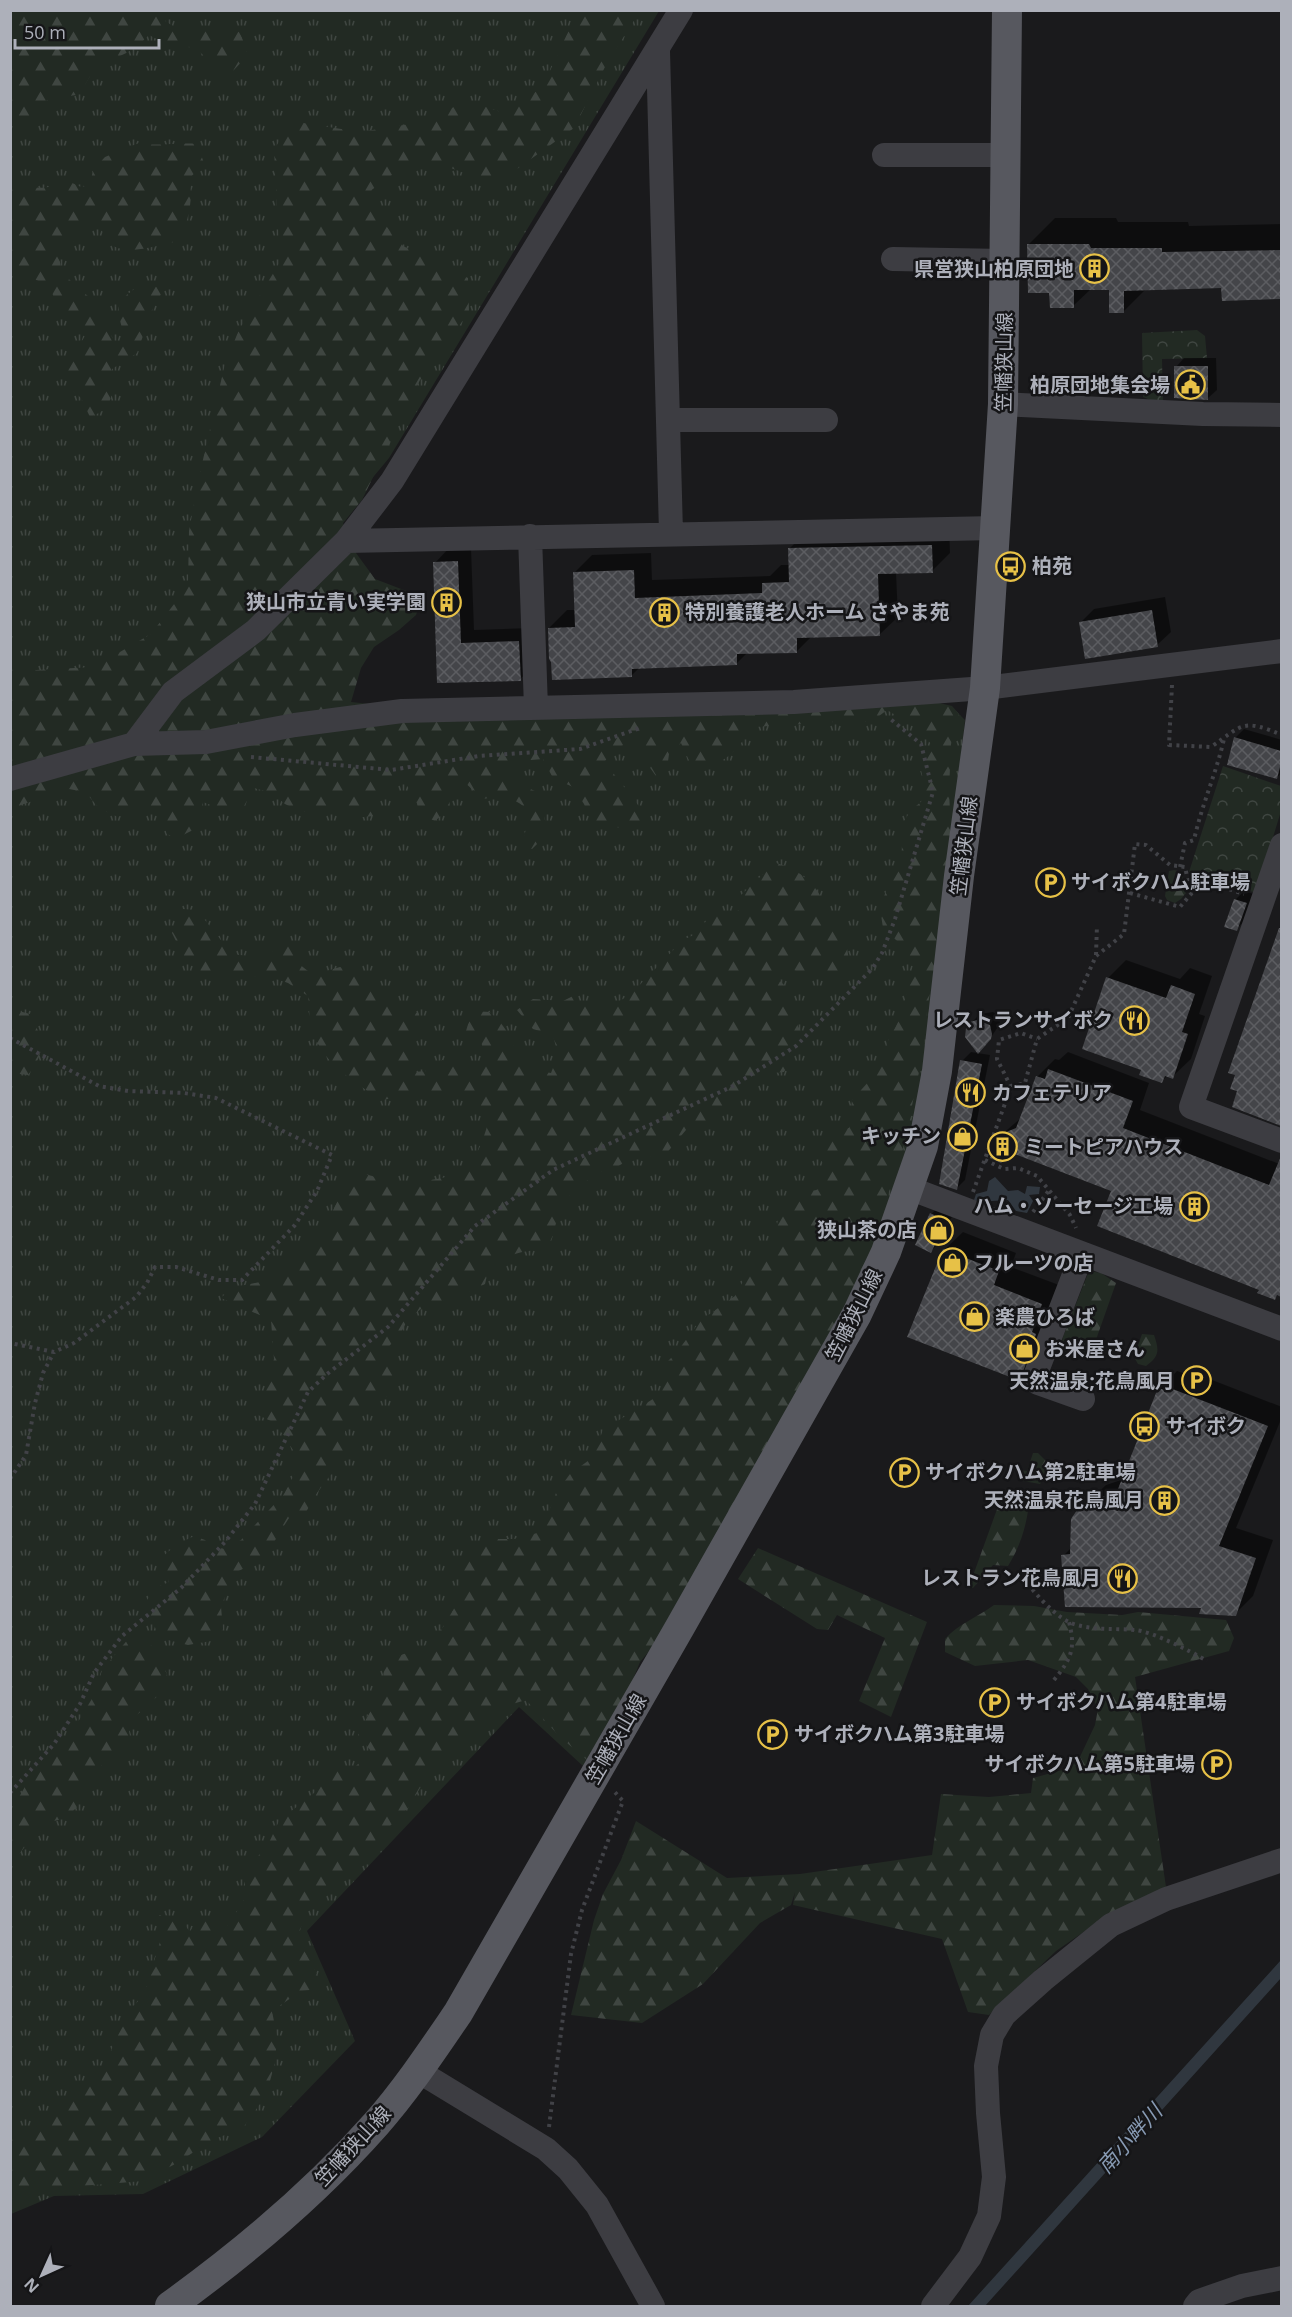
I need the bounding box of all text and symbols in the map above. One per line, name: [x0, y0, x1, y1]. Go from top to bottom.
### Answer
scale bar: [15, 12, 159, 50]
text: 50 m: [24, 20, 66, 44]
building icon: 県営狭山柏原団地: [1079, 253, 1111, 285]
place label: 県営狭山柏原団地: [914, 255, 1074, 282]
street label: 笠幡狭山線: [989, 312, 1018, 412]
public building icon: 柏原団地集会場: [1175, 369, 1207, 401]
place label: 柏原団地集会場: [1030, 371, 1170, 398]
bus stop icon: 柏苑: [995, 550, 1027, 582]
place label: 柏苑: [1032, 552, 1072, 579]
building icon: 狭山市立青い実学園: [431, 586, 463, 618]
place label: 狭山市立青い実学園: [246, 588, 426, 615]
building icon: 特別養護老人ホーム さやま苑: [648, 596, 680, 628]
place label: 特別養護老人ホーム さやま苑: [685, 598, 950, 625]
street label: 笠幡狭山線: [944, 795, 983, 897]
parking icon: サイボクハム駐車場: [1034, 866, 1066, 898]
place label: サイボクハム駐車場: [1071, 868, 1250, 895]
restaurant icon: レストランサイボク: [1118, 1004, 1150, 1036]
place label: レストランサイボク: [933, 1006, 1113, 1033]
restaurant icon: カフェテリア: [955, 1077, 987, 1109]
place label: カフェテリア: [992, 1079, 1112, 1106]
shop icon: キッチン: [946, 1120, 978, 1152]
place label: キッチン: [861, 1122, 941, 1149]
building icon: ミートピアハウス: [987, 1131, 1019, 1163]
place label: ミートピアハウス: [1024, 1133, 1183, 1160]
building icon: ハム・ソーセージ工場: [1178, 1190, 1210, 1222]
place label: ハム・ソーセージ工場: [973, 1192, 1173, 1219]
shop icon: 狭山茶の店: [922, 1214, 954, 1246]
place label: 狭山茶の店: [817, 1216, 917, 1243]
shop icon: フルーツの店: [937, 1247, 969, 1279]
place label: フルーツの店: [974, 1249, 1094, 1276]
street label: 笠幡狭山線: [819, 1264, 888, 1365]
shop icon: 楽農ひろば: [958, 1301, 990, 1333]
place label: 楽農ひろば: [995, 1303, 1095, 1330]
shop icon: お米屋さん: [1008, 1333, 1040, 1365]
place label: お米屋さん: [1045, 1335, 1145, 1362]
parking icon: 天然温泉;花鳥風月: [1180, 1365, 1212, 1397]
place label: 天然温泉;花鳥風月: [1009, 1367, 1175, 1394]
bus stop icon: サイボク: [1129, 1410, 1161, 1442]
place label: サイボク: [1166, 1412, 1246, 1439]
parking icon: サイボクハム第2駐車場: [888, 1456, 920, 1488]
place label: サイボクハム第2駐車場: [925, 1458, 1135, 1485]
building icon: 天然温泉花鳥風月: [1149, 1484, 1181, 1516]
place label: 天然温泉花鳥風月: [984, 1486, 1144, 1513]
restaurant icon: レストラン花鳥風月: [1106, 1562, 1138, 1594]
place label: レストラン花鳥風月: [921, 1564, 1101, 1591]
parking icon: サイボクハム第4駐車場: [979, 1686, 1011, 1718]
place label: サイボクハム第4駐車場: [1016, 1688, 1226, 1715]
street label: 笠幡狭山線: [579, 1689, 652, 1789]
parking icon: サイボクハム第3駐車場: [757, 1718, 789, 1750]
place label: サイボクハム第3駐車場: [794, 1720, 1004, 1747]
parking icon: サイボクハム第5駐車場: [1200, 1748, 1232, 1780]
place label: サイボクハム第5駐車場: [985, 1750, 1195, 1777]
water label: 南小畔川: [1091, 2096, 1169, 2179]
street label: 笠幡狭山線: [309, 2100, 397, 2191]
north arrow: [12, 2245, 72, 2305]
text: N: [19, 2273, 44, 2298]

